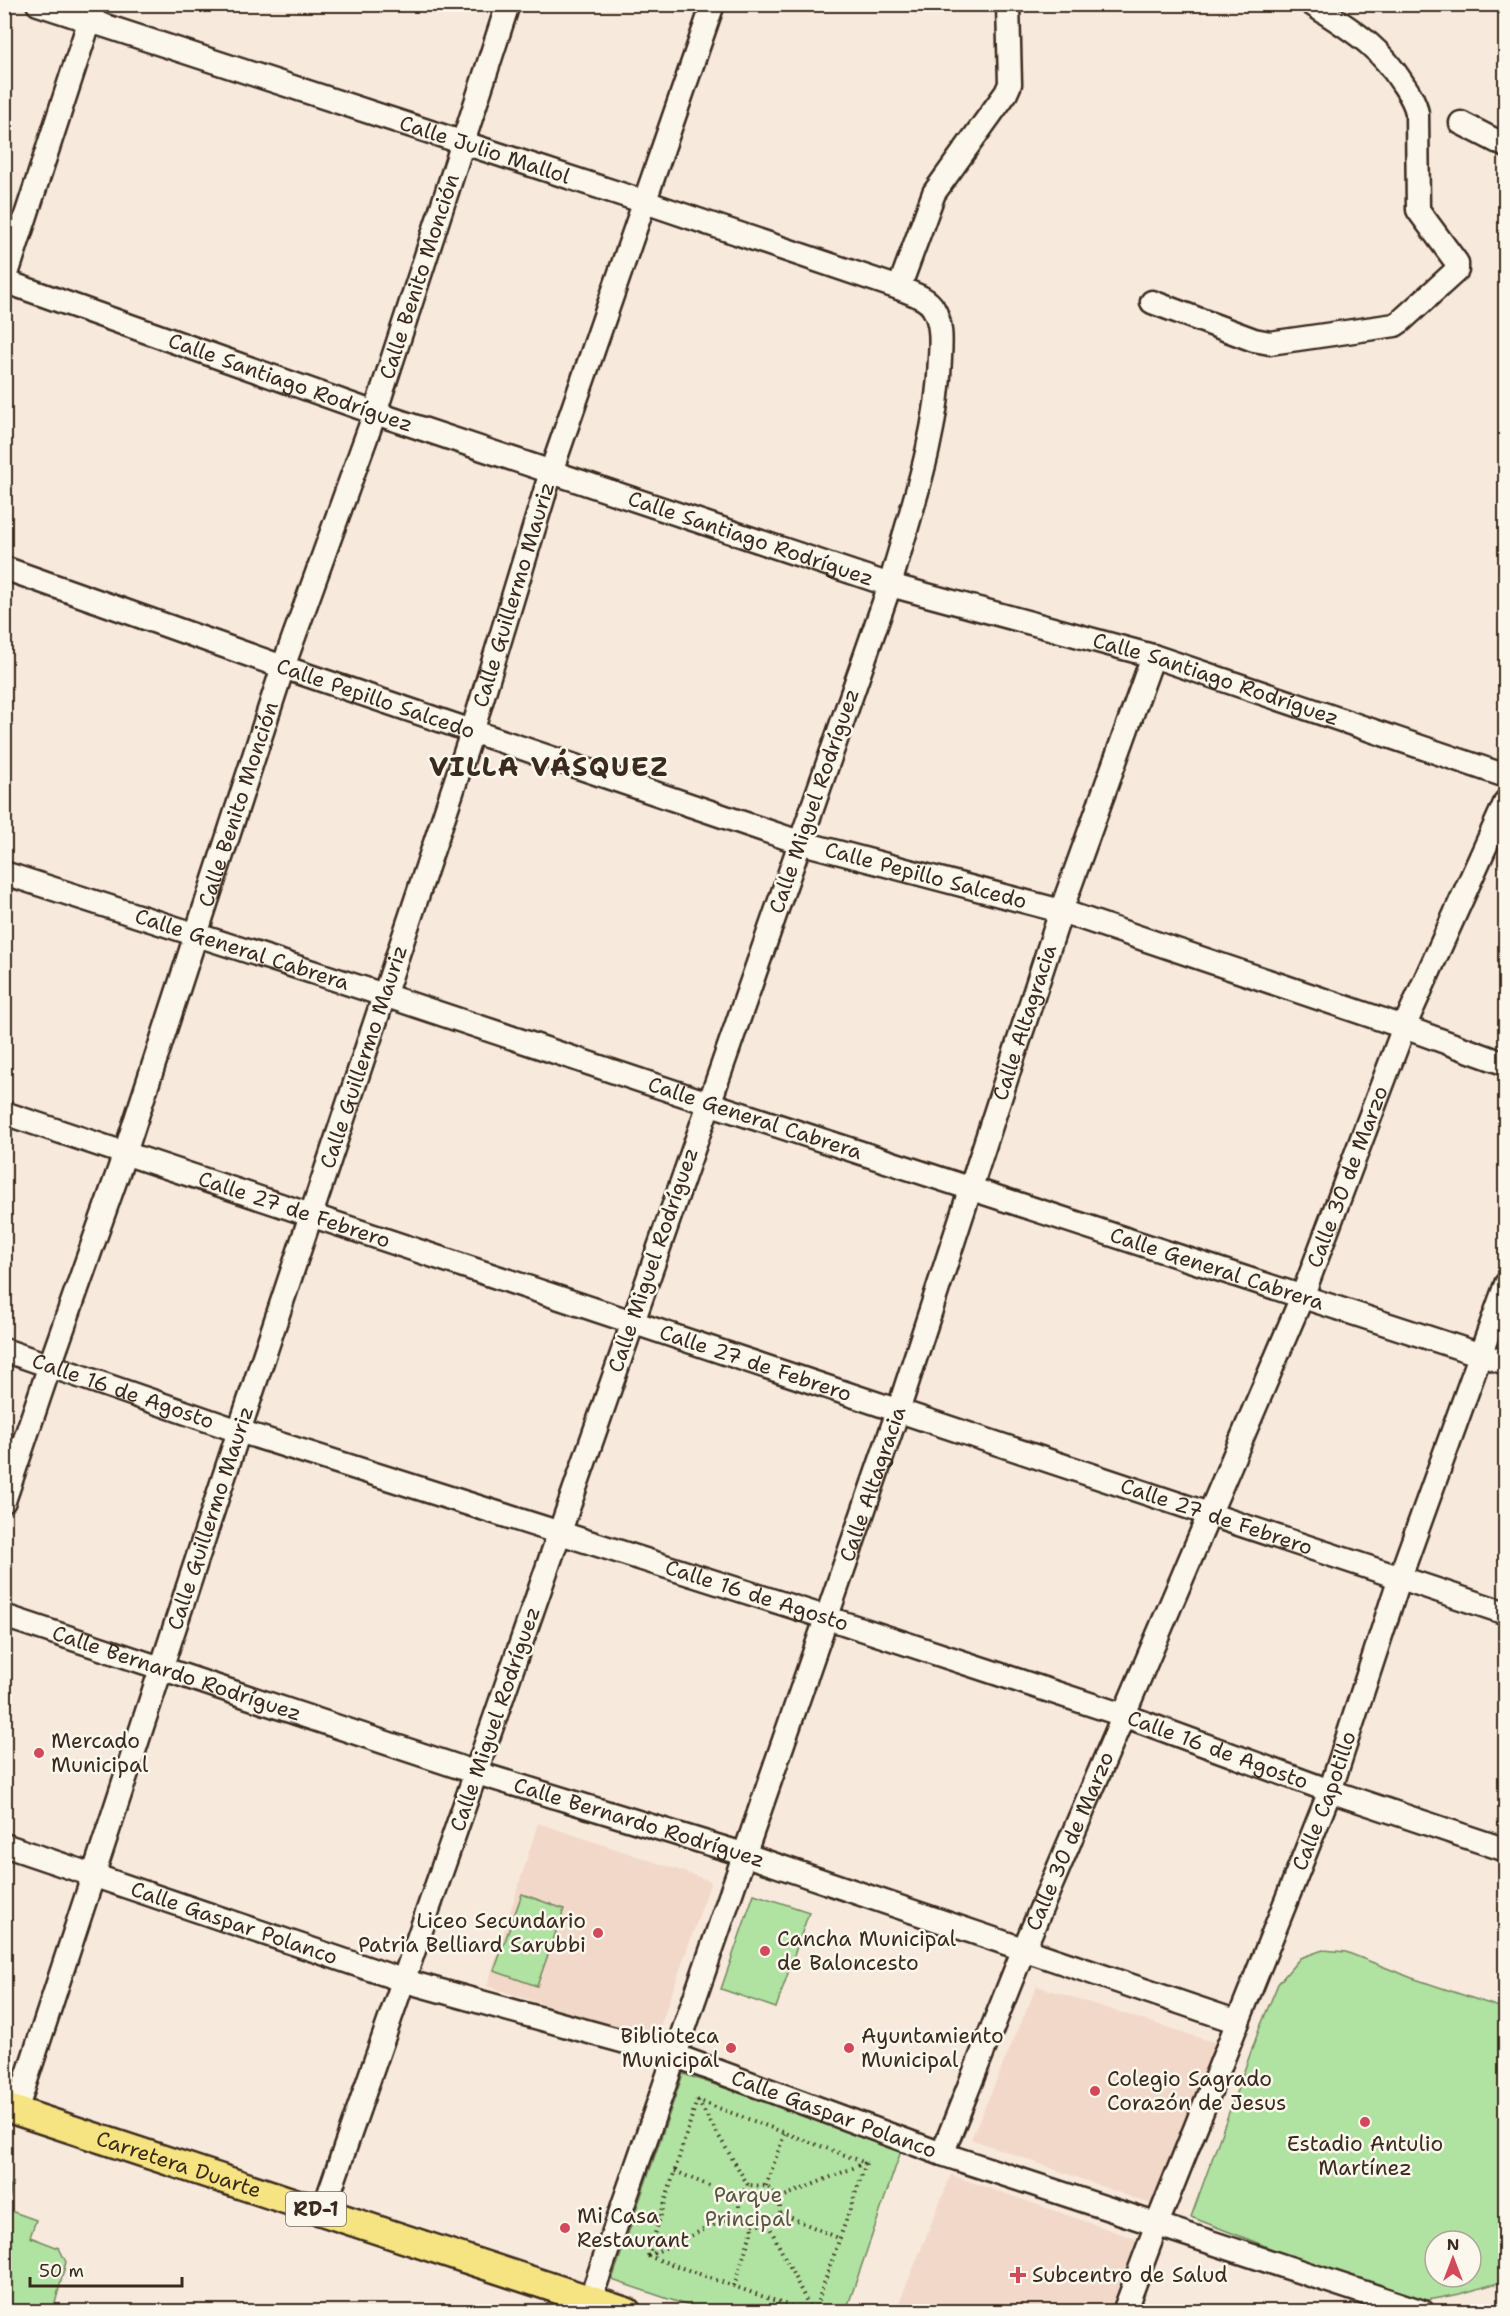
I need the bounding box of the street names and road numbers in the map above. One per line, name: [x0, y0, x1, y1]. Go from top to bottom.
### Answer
street label: Calle Julio Mallol: [396, 109, 574, 191]
street label: Calle Benito Monción: [373, 170, 466, 383]
street label: Calle Santiago Rodríguez: [164, 327, 416, 439]
street label: Calle Guillermo Mauriz: [466, 479, 561, 711]
street label: Calle Santiago Rodríguez: [624, 484, 877, 593]
street label: Calle Santiago Rodríguez: [1090, 626, 1343, 732]
street label: Calle Pepillo Salcedo: [273, 652, 479, 745]
street label: Calle Miguel Rodríguez: [762, 685, 866, 917]
street label: Calle Benito Monción: [192, 698, 285, 911]
street label: Calle Pepillo Salcedo: [822, 835, 1030, 915]
street label: Calle General Cabrera: [131, 902, 353, 997]
street label: Calle Guillermo Mauriz: [313, 941, 414, 1172]
street label: Calle Altagracia: [986, 941, 1063, 1104]
street label: Calle General Cabrera: [644, 1070, 866, 1166]
street label: Calle 30 de Marzo: [1300, 1082, 1394, 1272]
street label: Calle Miguel Rodríguez: [601, 1144, 705, 1376]
street label: Calle 27 de Febrero: [195, 1165, 394, 1255]
street label: Calle General Cabrera: [1106, 1221, 1328, 1317]
street label: Calle 27 de Febrero: [656, 1318, 855, 1408]
street label: Calle 16 de Agosto: [28, 1347, 218, 1435]
street label: Calle Guillermo Mauriz: [161, 1403, 260, 1634]
street label: Calle Altagracia: [833, 1403, 912, 1566]
street label: Calle 27 de Febrero: [1117, 1472, 1316, 1562]
street label: Calle 16 de Agosto: [662, 1553, 852, 1638]
street label: Calle Miguel Rodríguez: [443, 1603, 547, 1835]
street label: Calle Bernardo Rodríguez: [48, 1619, 305, 1728]
street label: Calle 16 de Agosto: [1123, 1704, 1312, 1796]
street label: Calle Capotillo: [1286, 1728, 1363, 1875]
street label: Calle 30 de Marzo: [1019, 1747, 1120, 1935]
street label: Calle Bernardo Rodríguez: [510, 1771, 768, 1874]
street label: Calle Gaspar Polanco: [127, 1875, 341, 1971]
street label: Calle Gaspar Polanco: [727, 2064, 941, 2165]
street label: Carretera Duarte: [93, 2124, 265, 2205]
road number: RD-1: [286, 2192, 346, 2226]

